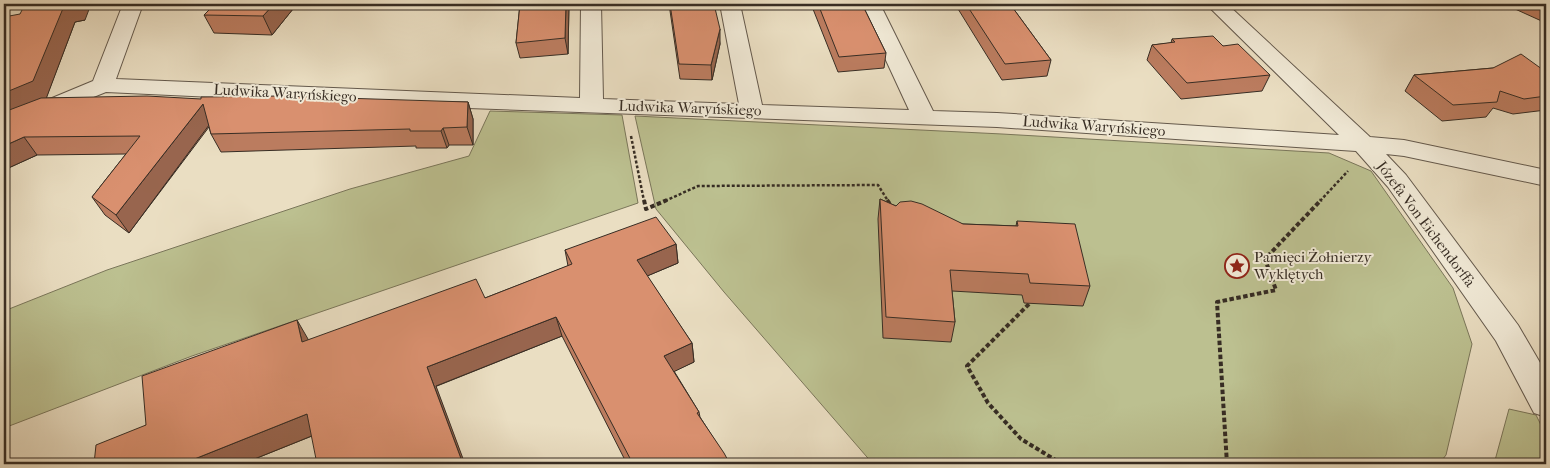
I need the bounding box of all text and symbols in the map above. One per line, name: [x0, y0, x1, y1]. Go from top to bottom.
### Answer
street label: Ludwika Waryńskiego: [213, 80, 357, 106]
street label: Ludwika Waryńskiego: [618, 97, 762, 120]
street label: Ludwika Waryńskiego: [1022, 112, 1166, 140]
street label: Józefa Von Eichendorffa: [1372, 157, 1480, 291]
place label: Pamięci Żołnierzy Wyklętych: [1253, 248, 1373, 283]
place icon: Pamięci Żołnierzy Wyklętych: [1224, 253, 1250, 279]

